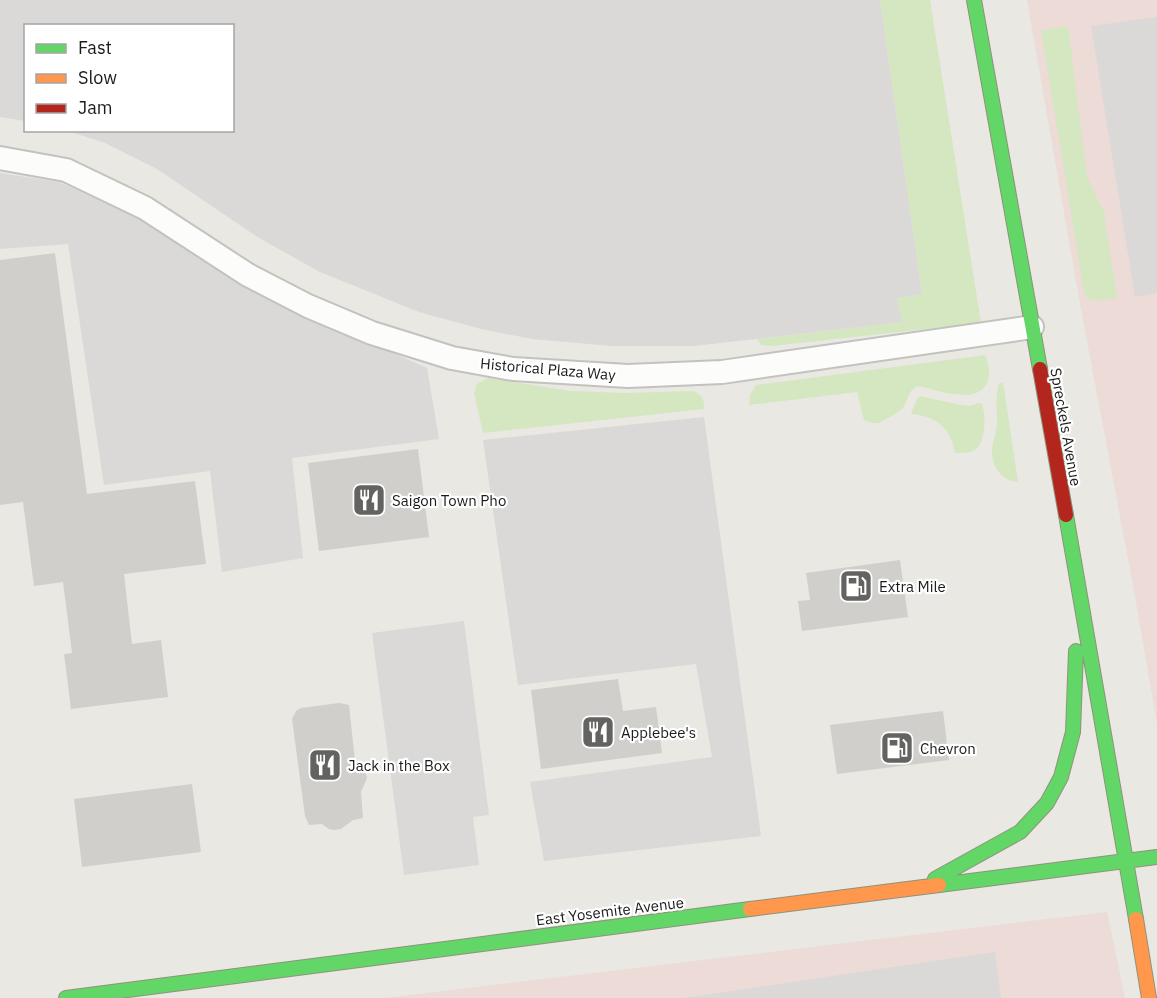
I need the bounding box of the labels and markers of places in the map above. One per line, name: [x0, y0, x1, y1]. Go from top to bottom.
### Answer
restaurant icon: Saigon Town Pho: [351, 482, 387, 518]
place label: Saigon Town Pho: [392, 491, 506, 510]
fuel station icon: Extra Mile: [838, 568, 874, 604]
place label: Extra Mile: [879, 577, 946, 596]
restaurant icon: Applebee's: [580, 714, 616, 750]
place label: Applebee's: [621, 723, 696, 742]
fuel station icon: Chevron: [879, 730, 915, 766]
place label: Chevron: [920, 739, 976, 758]
restaurant icon: Jack in the Box: [307, 747, 343, 783]
place label: Jack in the Box: [348, 756, 450, 775]

